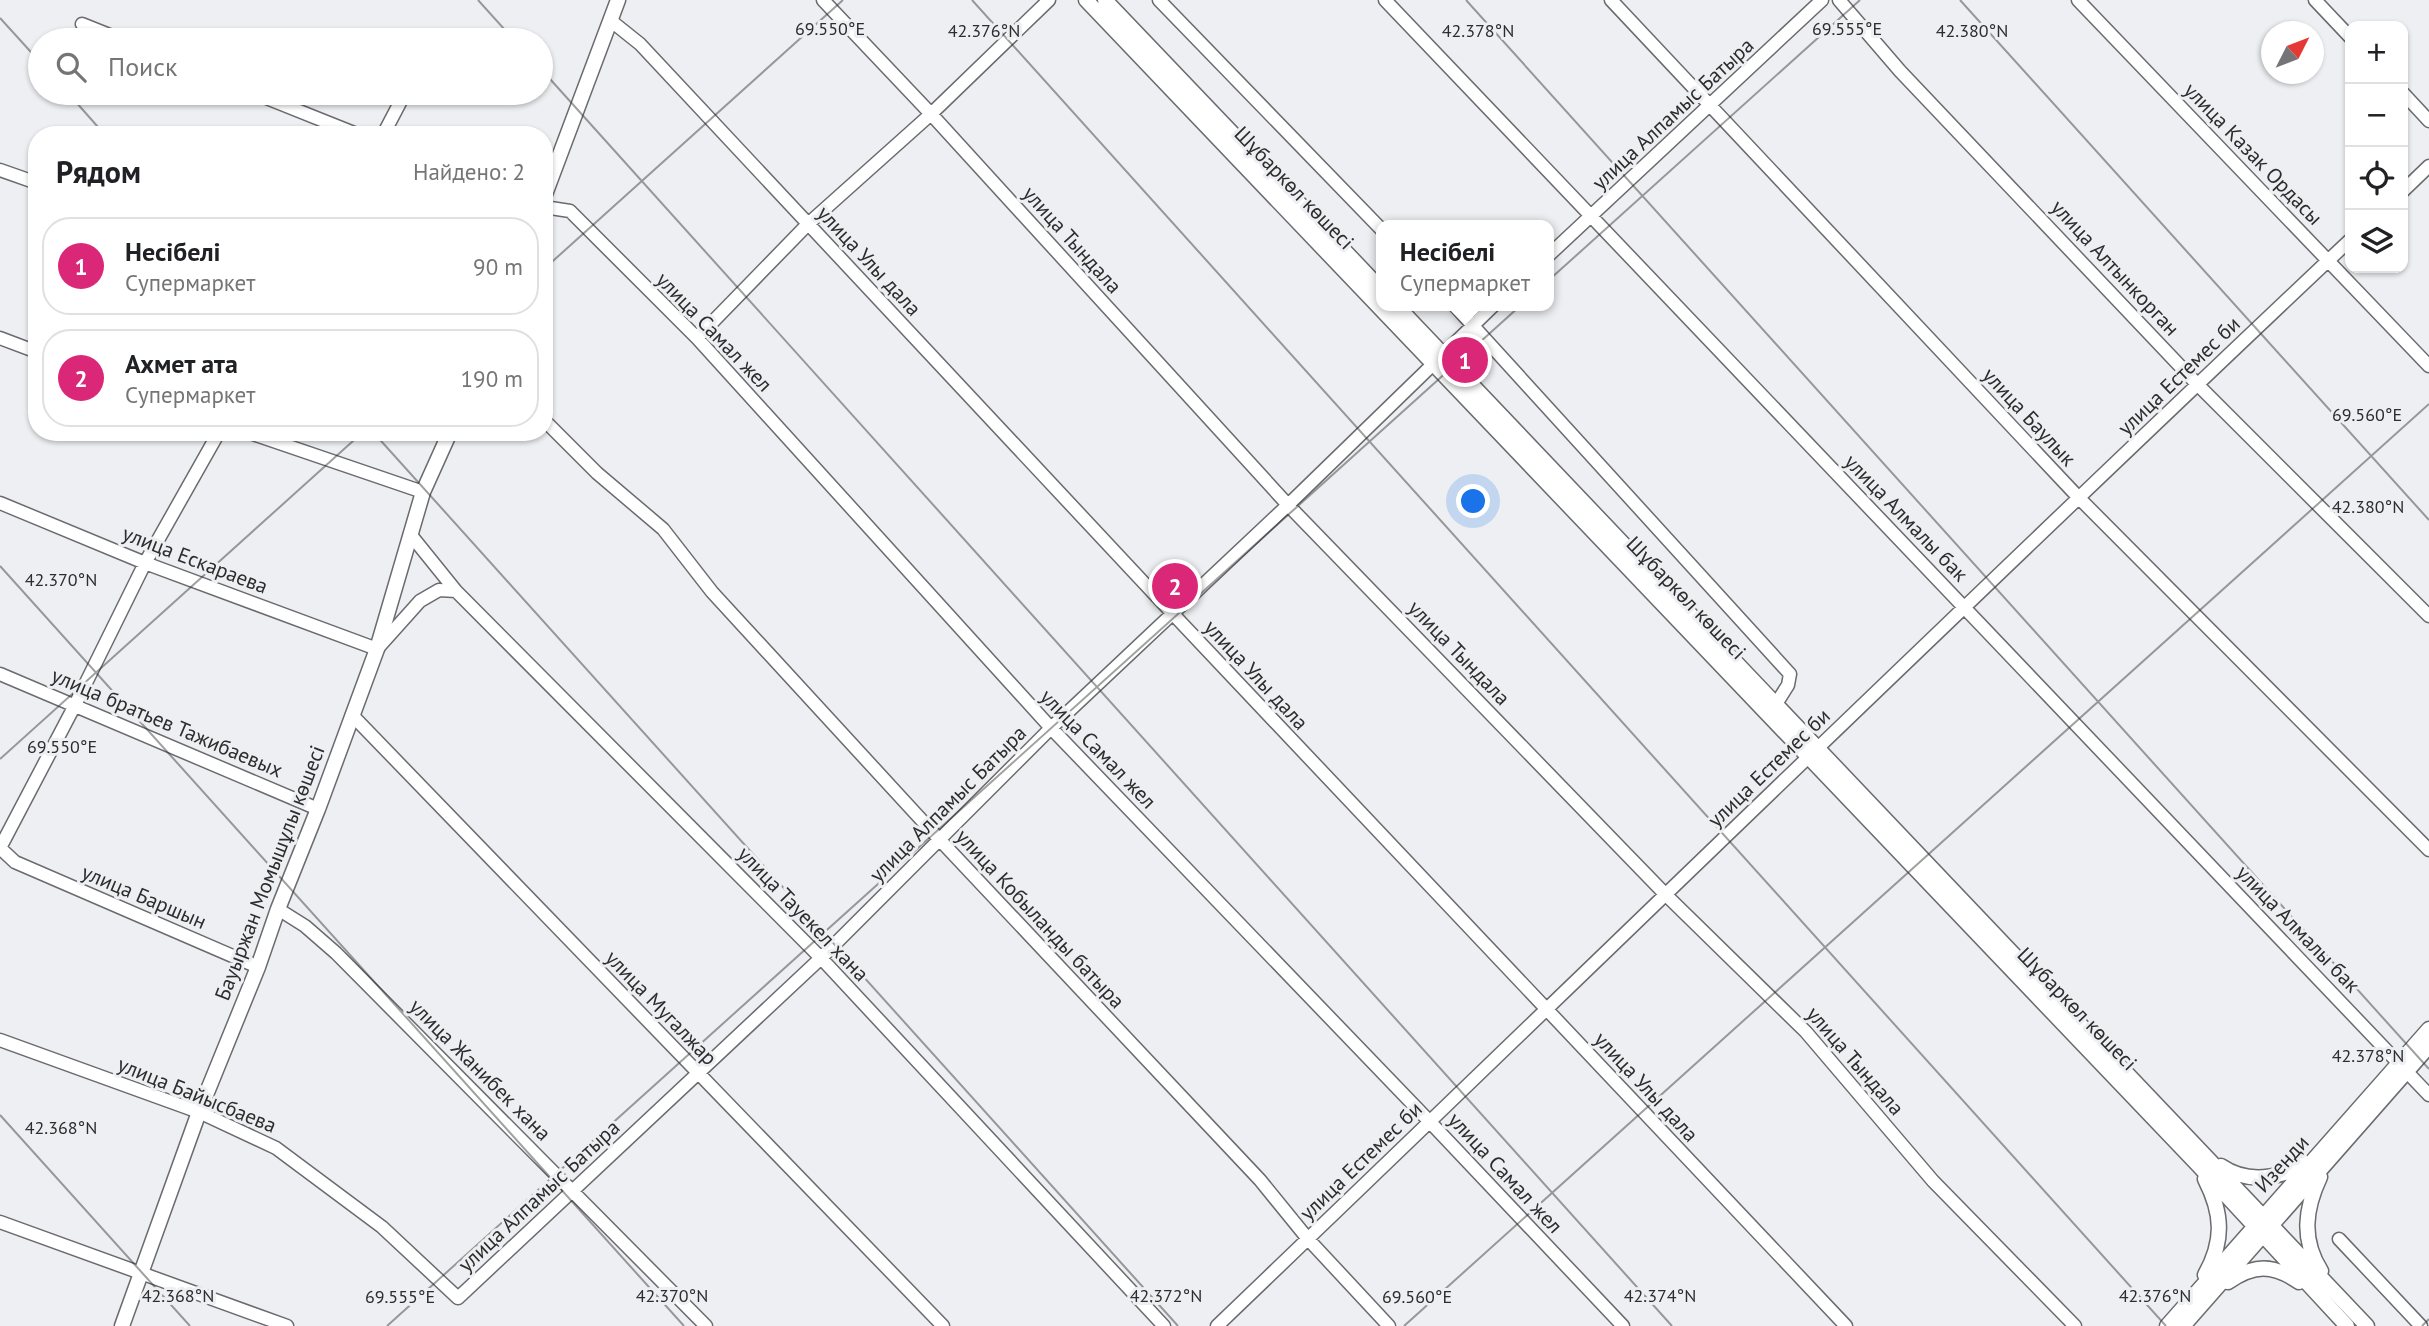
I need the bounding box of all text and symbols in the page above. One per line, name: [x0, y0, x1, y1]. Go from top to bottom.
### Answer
text: 69.550°E: [795, 17, 865, 40]
text: 69.555°E: [1812, 17, 1882, 40]
text: 42.376°N: [948, 19, 1020, 42]
text: 42.378°N: [1442, 19, 1514, 42]
text: 42.380°N: [1936, 19, 2008, 42]
north arrow: [2261, 21, 2324, 84]
map controls: [2345, 21, 2408, 273]
button: +: [2345, 21, 2408, 84]
search box: [28, 28, 553, 105]
street label: улица Алпамыс Батыра: [1586, 32, 1759, 196]
icon: search: [52, 48, 90, 86]
text: Поиск: [108, 50, 177, 83]
street label: улица Казак Ордасы: [2178, 77, 2328, 231]
button: −: [2345, 84, 2408, 147]
street label: Шұбаркөл көшесі: [1229, 120, 1360, 255]
button: locate: [2345, 147, 2408, 210]
text: Рядом: [56, 152, 141, 191]
text: Найдено: 2: [413, 157, 525, 186]
street label: улица Тындала: [1017, 180, 1128, 299]
street label: улица Алтынкорган: [2045, 194, 2185, 341]
street label: улица Улы дала: [811, 200, 927, 321]
button: layers: [2345, 210, 2408, 273]
popup: [1376, 220, 1554, 311]
text: Несібелі: [125, 235, 221, 268]
text: Несібелі: [1400, 235, 1495, 268]
text: 1: [74, 252, 88, 281]
text: 90 m: [473, 252, 523, 281]
street label: улица Самал жел: [650, 266, 778, 397]
text: Супермаркет: [125, 268, 255, 297]
text: Супермаркет: [1400, 268, 1530, 297]
street label: улица Естемес би: [2112, 310, 2246, 441]
pin: 1: [1442, 334, 1488, 386]
text: Ахмет ата: [125, 347, 238, 380]
street label: улица Баулык: [1977, 362, 2082, 472]
text: 2: [74, 364, 88, 393]
text: 190 m: [461, 364, 523, 393]
text: Супермаркет: [125, 380, 255, 409]
text: 69.560°E: [2332, 403, 2402, 426]
street label: улица Алмалы бак: [1839, 448, 1974, 587]
your location: [1456, 484, 1490, 518]
text: 42.380°N: [2332, 495, 2404, 518]
street label: улица Ескараева: [119, 519, 272, 600]
street label: Шұбаркөл көшесі: [1621, 530, 1752, 665]
pin: 2: [1152, 560, 1198, 612]
text: 42.370°N: [25, 568, 97, 591]
street label: улица Тындала: [1403, 594, 1516, 711]
street label: улица Улы дала: [1198, 614, 1314, 735]
street label: улица братьев Тажибаевых: [47, 662, 287, 784]
street label: улица Самал жел: [1034, 683, 1162, 814]
street label: улица Естемес би: [1702, 702, 1836, 833]
street label: улица Алпамыс Батыра: [863, 719, 1032, 888]
text: 69.550°E: [27, 735, 97, 758]
street label: Бауыржан Момышұлы көшесі: [208, 741, 331, 1004]
street label: улица Кобыланды батыра: [950, 823, 1131, 1014]
street label: улица Тауекел хана: [732, 840, 875, 987]
street label: улица Баршын: [78, 858, 211, 935]
street label: улица Алмалы бак: [2231, 859, 2366, 998]
street label: Шұбаркөл көшесі: [2012, 941, 2143, 1076]
street label: улица Мугалжар: [600, 944, 723, 1071]
street label: улица Жанибек хана: [404, 993, 557, 1146]
street label: улица Тындала: [1801, 1001, 1910, 1121]
street label: улица Улы дала: [1588, 1026, 1704, 1147]
text: 42.378°N: [2332, 1044, 2404, 1067]
street label: улица Байысбаева: [114, 1050, 281, 1139]
street label: улица Естемес би: [1294, 1095, 1428, 1226]
street label: улица Самал жел: [1442, 1106, 1568, 1239]
street label: улица Алпамыс Батыра: [452, 1114, 625, 1278]
text: 42.368°N: [25, 1116, 97, 1139]
street label: Изенди: [2249, 1129, 2315, 1198]
text: 42.368°N: [142, 1284, 214, 1307]
text: 42.370°N: [636, 1284, 708, 1307]
text: 42.372°N: [1130, 1284, 1202, 1307]
text: 42.374°N: [1624, 1284, 1696, 1307]
text: 42.376°N: [2119, 1284, 2191, 1307]
text: 69.555°E: [365, 1285, 435, 1308]
text: 69.560°E: [1382, 1285, 1452, 1308]

